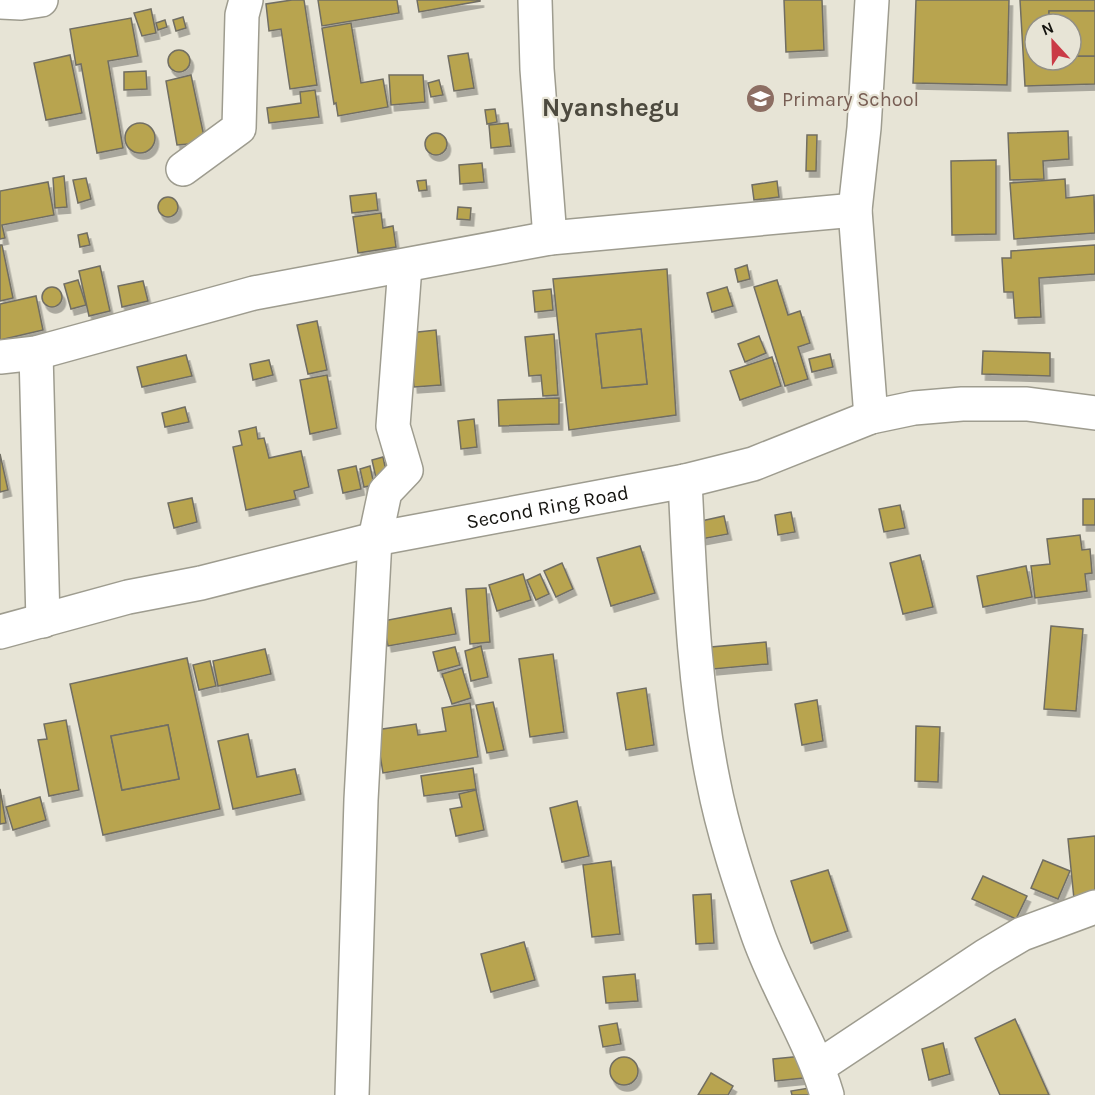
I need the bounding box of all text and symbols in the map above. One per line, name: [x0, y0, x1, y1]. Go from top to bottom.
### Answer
north arrow: [1023, 12, 1083, 72]
text: N: [1039, 18, 1056, 40]
school or university icon: Primary School: [745, 83, 777, 115]
place label: Primary School: [782, 88, 919, 111]
district label: Nyanshegu: [542, 92, 680, 123]
street label: Second Ring Road: [465, 481, 631, 534]

